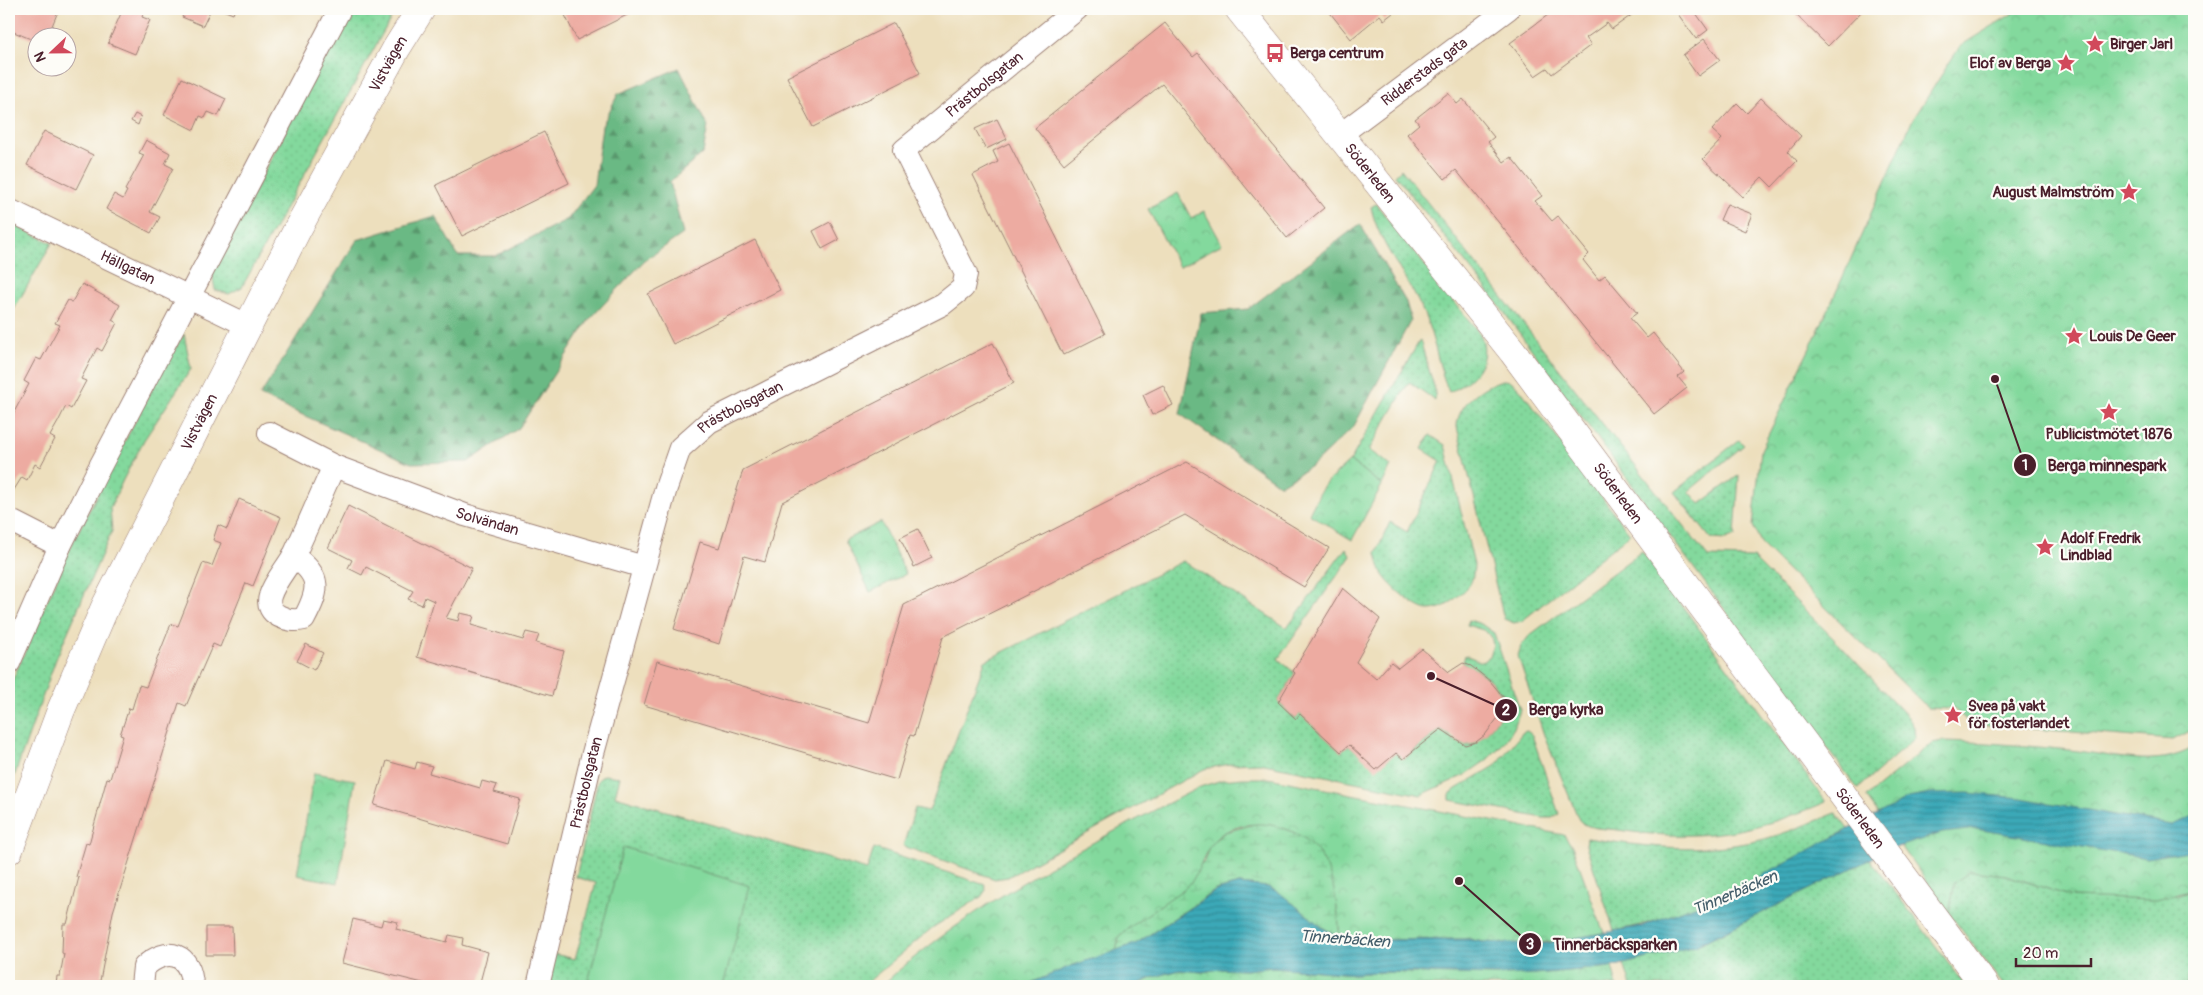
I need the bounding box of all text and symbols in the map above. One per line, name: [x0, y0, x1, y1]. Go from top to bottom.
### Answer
north arrow: [28, 28, 78, 78]
street label: Vistvägen: [365, 32, 411, 95]
street label: Ridderstads gata: [1377, 33, 1471, 110]
place icon: Birger Jarl: [2084, 33, 2106, 55]
place label: Birger Jarl: [2110, 35, 2173, 54]
bus stop icon: Berga centrum: [1264, 42, 1286, 64]
place label: Berga centrum: [1290, 44, 1384, 63]
street label: Prästbolsgatan: [942, 47, 1027, 122]
text: N: [31, 49, 50, 64]
place icon: Elof av Berga: [2055, 52, 2077, 74]
place label: Elof av Berga: [1969, 54, 2051, 73]
street label: Söderleden: [1340, 139, 1400, 207]
place icon: August Malmström: [2118, 181, 2140, 203]
place label: August Malmström: [1992, 183, 2114, 202]
street label: Hällgatan: [97, 246, 159, 289]
place icon: Louis De Geer: [2063, 325, 2085, 347]
place label: Louis De Geer: [2089, 327, 2176, 346]
street label: Prästbolsgatan: [693, 377, 786, 438]
street label: Vistvägen: [177, 390, 222, 454]
place icon: Publicistmötet 1876: [2098, 401, 2120, 423]
place label: Publicistmötet 1876: [2046, 425, 2173, 444]
callout: Berga minnespark: [2013, 450, 2177, 481]
text: 1: [2022, 456, 2028, 475]
text: Berga minnespark: [2047, 456, 2167, 476]
street label: Söderleden: [1589, 459, 1647, 527]
street label: Solvändan: [453, 503, 521, 540]
place label: Adolf Fredrik Lindblad: [2060, 529, 2142, 565]
place icon: Adolf Fredrik Lindblad: [2034, 536, 2056, 558]
callout: Berga kyrka: [1494, 694, 1613, 725]
place label: Svea på vakt för fosterlandet: [1968, 697, 2070, 733]
text: Berga kyrka: [1529, 700, 1604, 720]
text: 2: [1502, 701, 1510, 720]
place icon: Svea på vakt för fosterlandet: [1942, 704, 1964, 726]
street label: Prästbolsgatan: [566, 734, 607, 831]
street label: Söderleden: [1831, 784, 1889, 852]
water label: Tinnerbäcken: [1690, 866, 1781, 920]
water label: Tinnerbäcken: [1299, 926, 1392, 952]
callout: Tinnerbäcksparken: [1518, 929, 1688, 960]
text: 3: [1526, 935, 1534, 954]
text: Tinnerbäcksparken: [1552, 935, 1677, 955]
scale bar: [2016, 935, 2090, 967]
text: 20 m: [2023, 944, 2058, 963]

